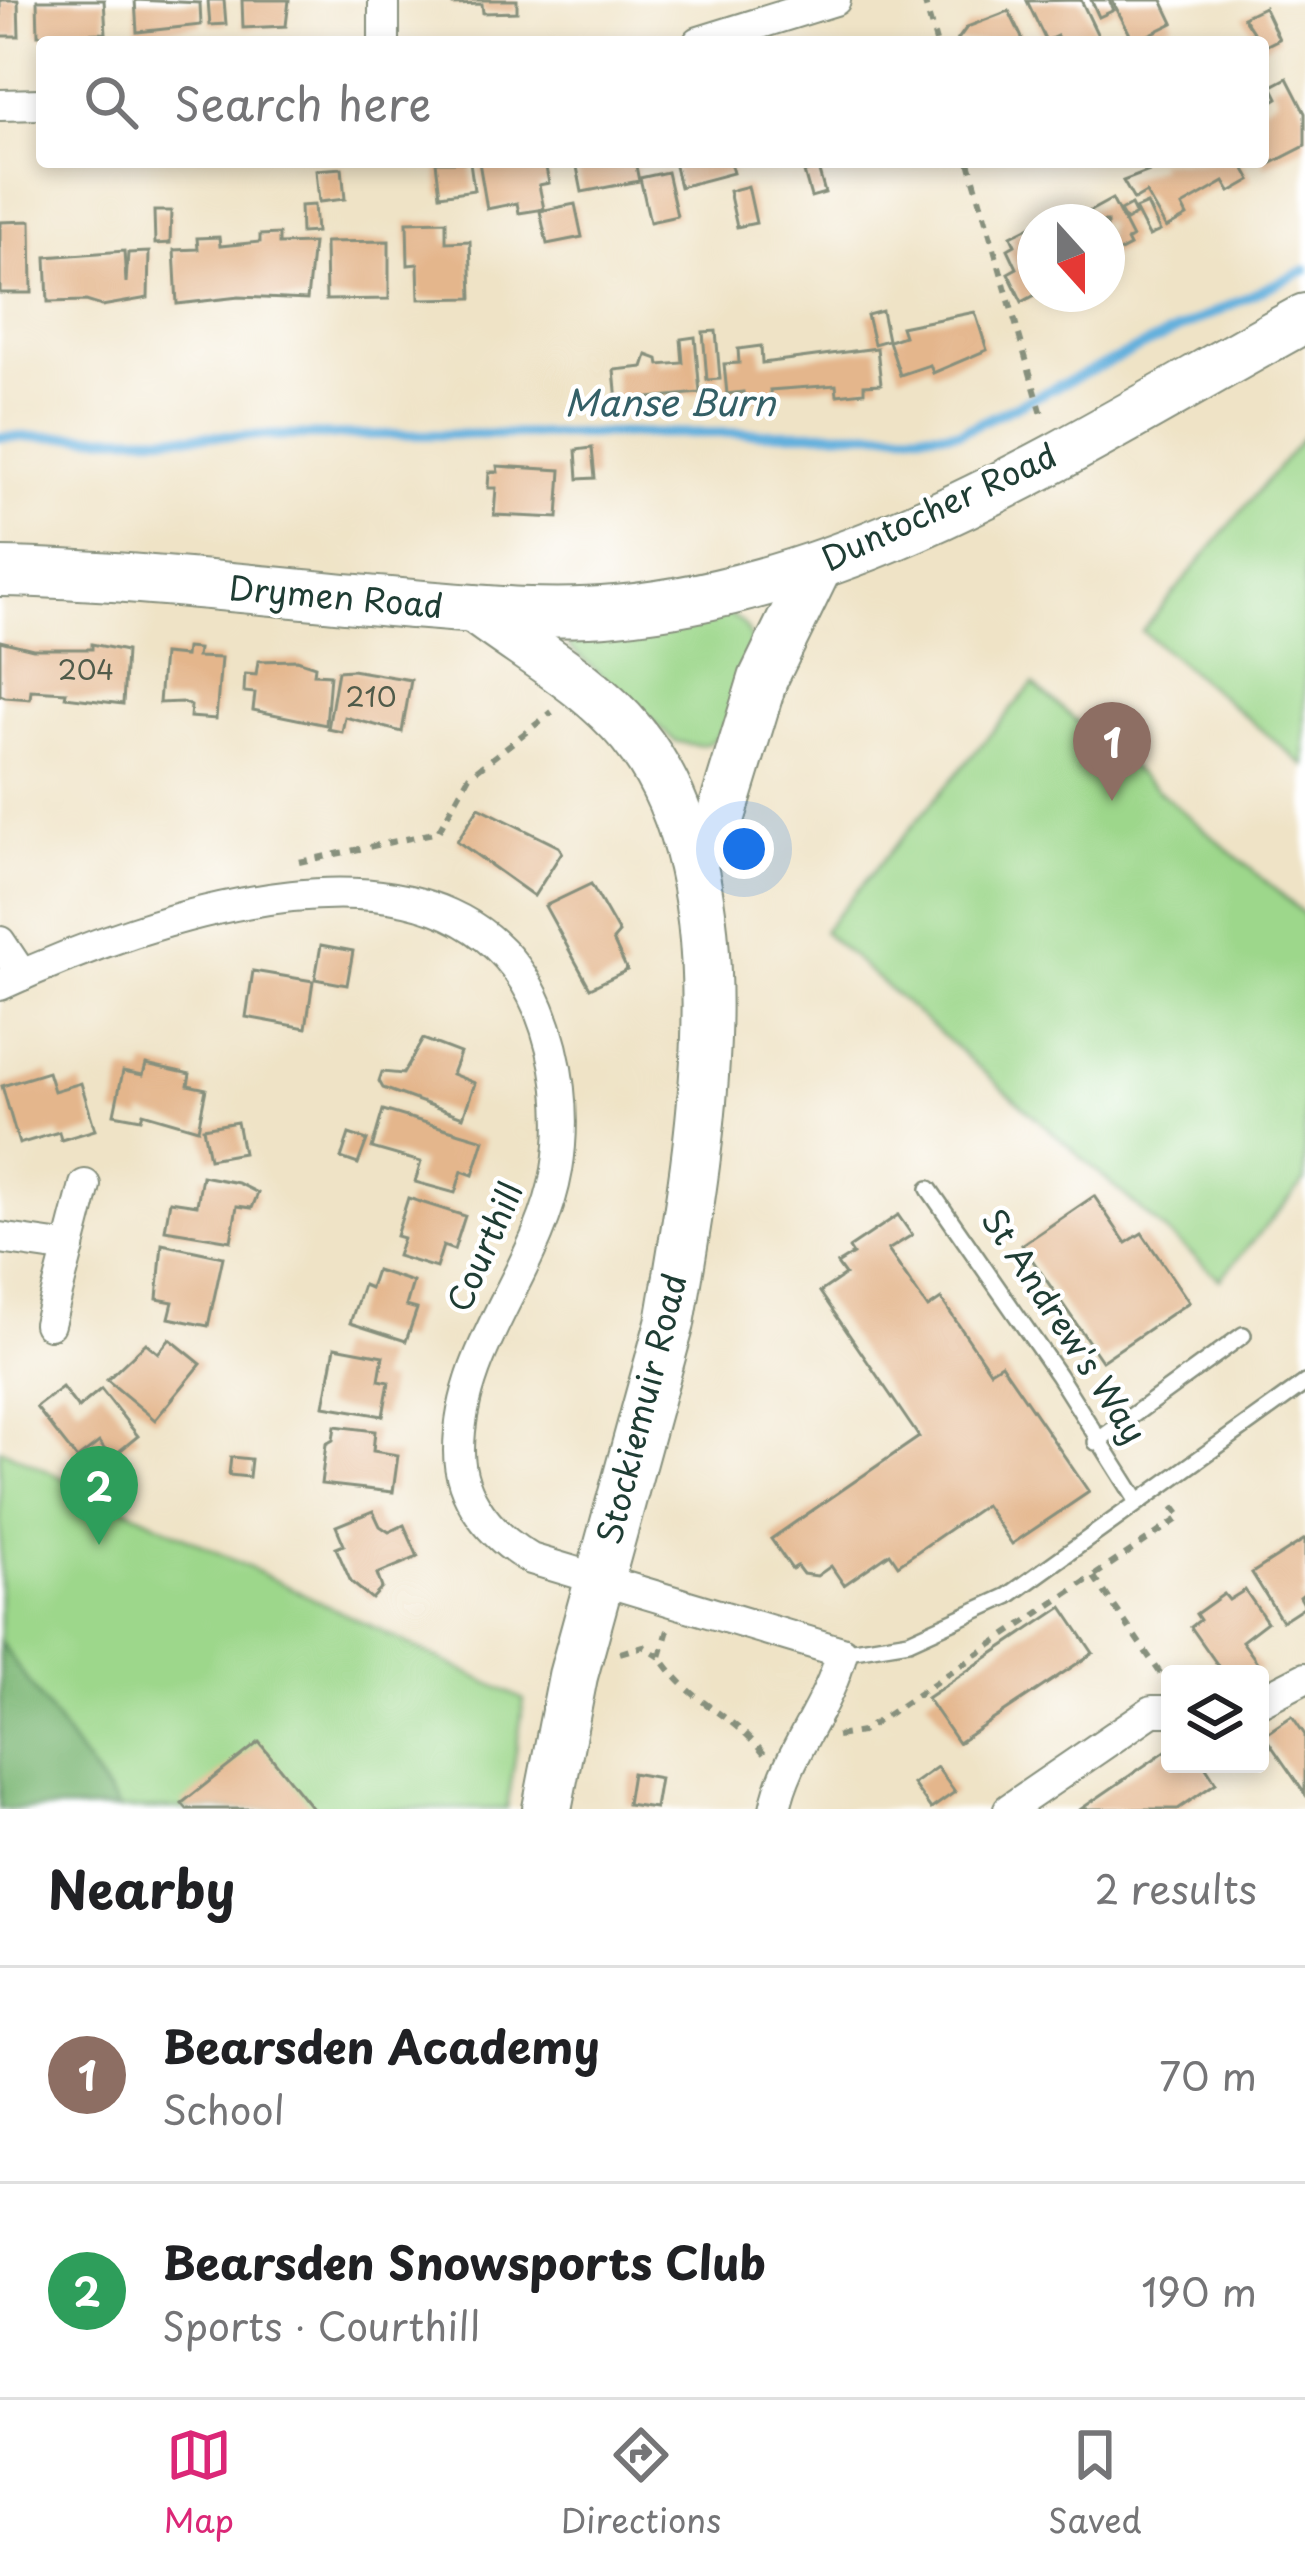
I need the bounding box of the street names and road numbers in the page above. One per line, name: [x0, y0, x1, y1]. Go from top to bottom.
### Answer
street label: Duntocher Road: [812, 429, 1064, 582]
street label: Drymen Road: [227, 561, 445, 629]
street label: Courthill: [432, 1173, 534, 1319]
street label: St Andrew's Way: [971, 1198, 1160, 1452]
street label: Stockiemuir Road: [582, 1268, 698, 1549]

